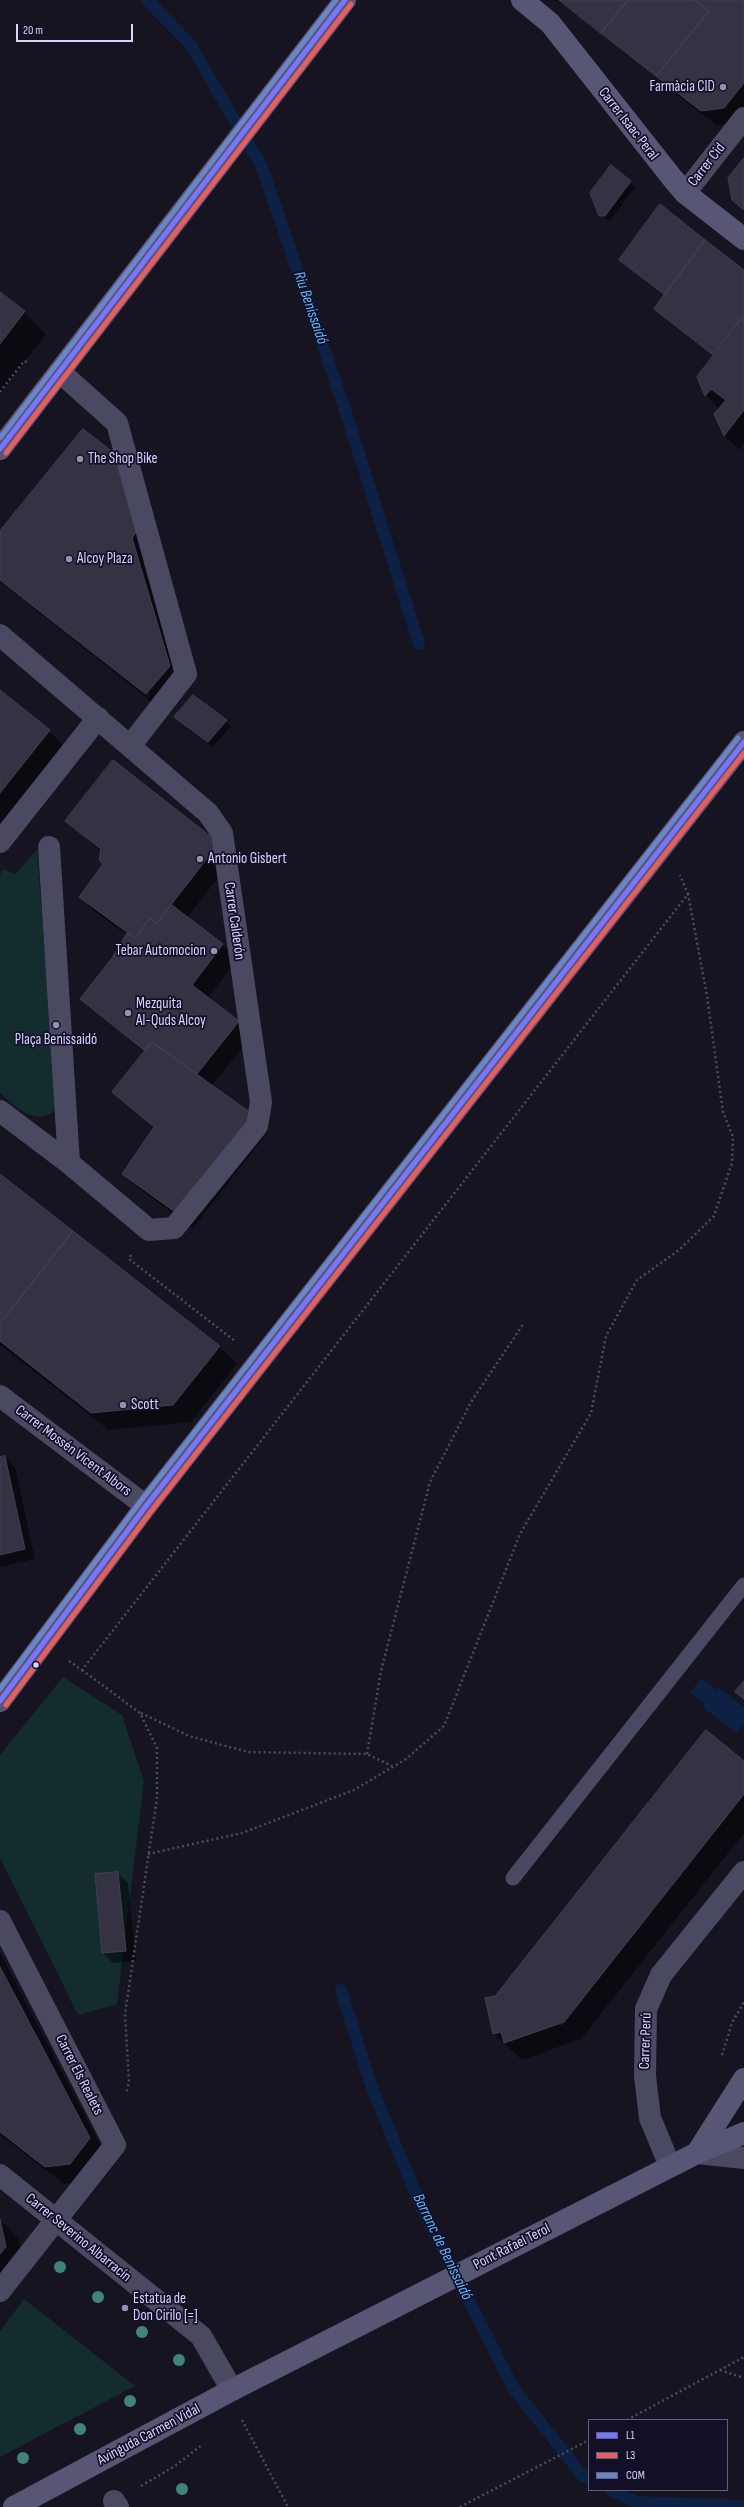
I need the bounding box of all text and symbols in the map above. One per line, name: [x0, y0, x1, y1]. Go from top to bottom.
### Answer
scale bar: [18, 16, 135, 42]
text: 20 m: [23, 23, 43, 38]
place label: Farmàcia CID: [649, 78, 715, 96]
marker: Farmàcia CID: [718, 82, 728, 92]
street label: Carrer Isaac Peral: [594, 84, 662, 164]
street label: Carrer Cid: [684, 140, 730, 190]
water label: Riu Benissaidó: [289, 269, 331, 347]
place label: The Shop Bike: [88, 450, 157, 468]
marker: The Shop Bike: [75, 454, 85, 464]
place label: Alcoy Plaza: [77, 550, 133, 568]
marker: Alcoy Plaza: [64, 554, 74, 564]
place label: Antonio Gisbert: [208, 850, 287, 868]
marker: Antonio Gisbert: [195, 854, 205, 864]
street label: Carrer Calderón: [220, 881, 248, 961]
place label: Tebar Automocion: [116, 942, 206, 960]
marker: Tebar Automocion: [209, 946, 219, 956]
place label: Mezquita Al-Quds Alcoy: [136, 995, 206, 1030]
marker: Mezquita Al-Quds Alcoy: [123, 1008, 133, 1018]
marker: Plaça Benissaidó: [51, 1020, 61, 1030]
place label: Plaça Benissaidó: [15, 1031, 97, 1049]
place label: Scott: [131, 1396, 159, 1414]
marker: Scott: [118, 1400, 128, 1410]
street label: Carrer Mossén Vicent Albors: [11, 1401, 135, 1501]
unlabelled marker: [31, 1660, 41, 1670]
street label: Carrer Perú: [636, 2012, 656, 2070]
street label: Carrer Els Realets: [51, 2032, 107, 2118]
street label: Carrer Severino Albarracín: [22, 2190, 134, 2286]
water label: Barranc de Benissaidó: [408, 2191, 476, 2303]
street label: Pont Rafael Terol: [471, 2220, 553, 2274]
place label: Estatua de Don Cirilo [=]: [133, 2290, 198, 2325]
marker: Estatua de Don Cirilo [=]: [120, 2303, 130, 2313]
street label: Avinguda Carmen Vidal: [95, 2400, 203, 2470]
legend: [588, 2419, 728, 2491]
text: L1: [626, 2428, 635, 2443]
text: L3: [626, 2448, 635, 2463]
text: COM: [626, 2468, 645, 2483]

